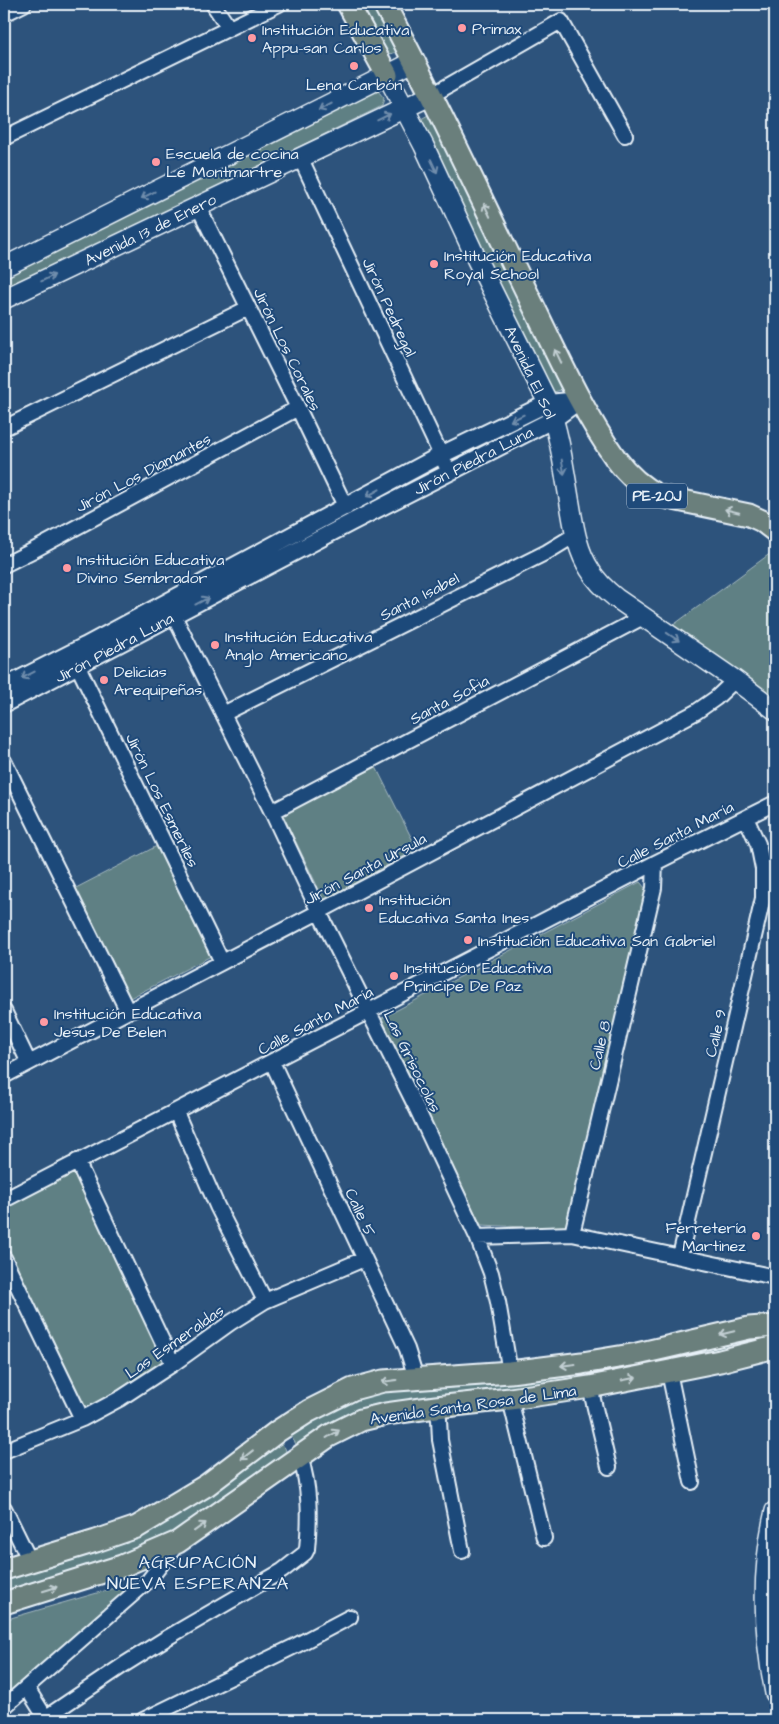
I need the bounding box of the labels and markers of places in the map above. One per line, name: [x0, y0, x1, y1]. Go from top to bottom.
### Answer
place label: Primax: [472, 18, 522, 40]
place label: Institución Educativa Appu-san Carlos: [262, 19, 409, 59]
marker: Primax: [456, 22, 468, 34]
marker: Institución Educativa Appu-san Carlos: [246, 32, 258, 44]
marker: Lena Carbón: [348, 60, 360, 72]
place label: Lena Carbón: [306, 74, 402, 96]
place label: Escuela de cocina Le Montmartre: [166, 143, 299, 183]
marker: Escuela de cocina Le Montmartre: [150, 156, 162, 168]
place label: Institución Educativa Royal School: [444, 245, 591, 286]
marker: Institución Educativa Royal School: [428, 258, 440, 270]
place label: Institución Educativa Divino Sembrador: [77, 549, 224, 589]
marker: Institución Educativa Divino Sembrador: [61, 562, 73, 574]
place label: Institución Educativa Anglo Americano: [225, 626, 372, 667]
marker: Institución Educativa Anglo Americano: [209, 639, 221, 651]
place label: Delicias Arequipeñas: [114, 661, 202, 701]
marker: Delicias Arequipeñas: [98, 674, 110, 686]
place label: Institución Educativa Santa Ines: [379, 889, 529, 929]
marker: Institución Educativa Santa Ines: [363, 902, 375, 914]
place label: Institución Educativa San Gabriel: [478, 930, 715, 952]
marker: Institución Educativa San Gabriel: [462, 934, 474, 946]
place label: Institución Educativa Principe De Paz: [404, 957, 551, 997]
marker: Institución Educativa Principe De Paz: [388, 970, 400, 982]
place label: Institución Educativa Jesus De Belen: [54, 1003, 201, 1043]
marker: Institución Educativa Jesus De Belen: [38, 1016, 50, 1028]
place label: Ferretería Martinez: [665, 1217, 746, 1257]
marker: Ferretería Martinez: [750, 1230, 762, 1242]

